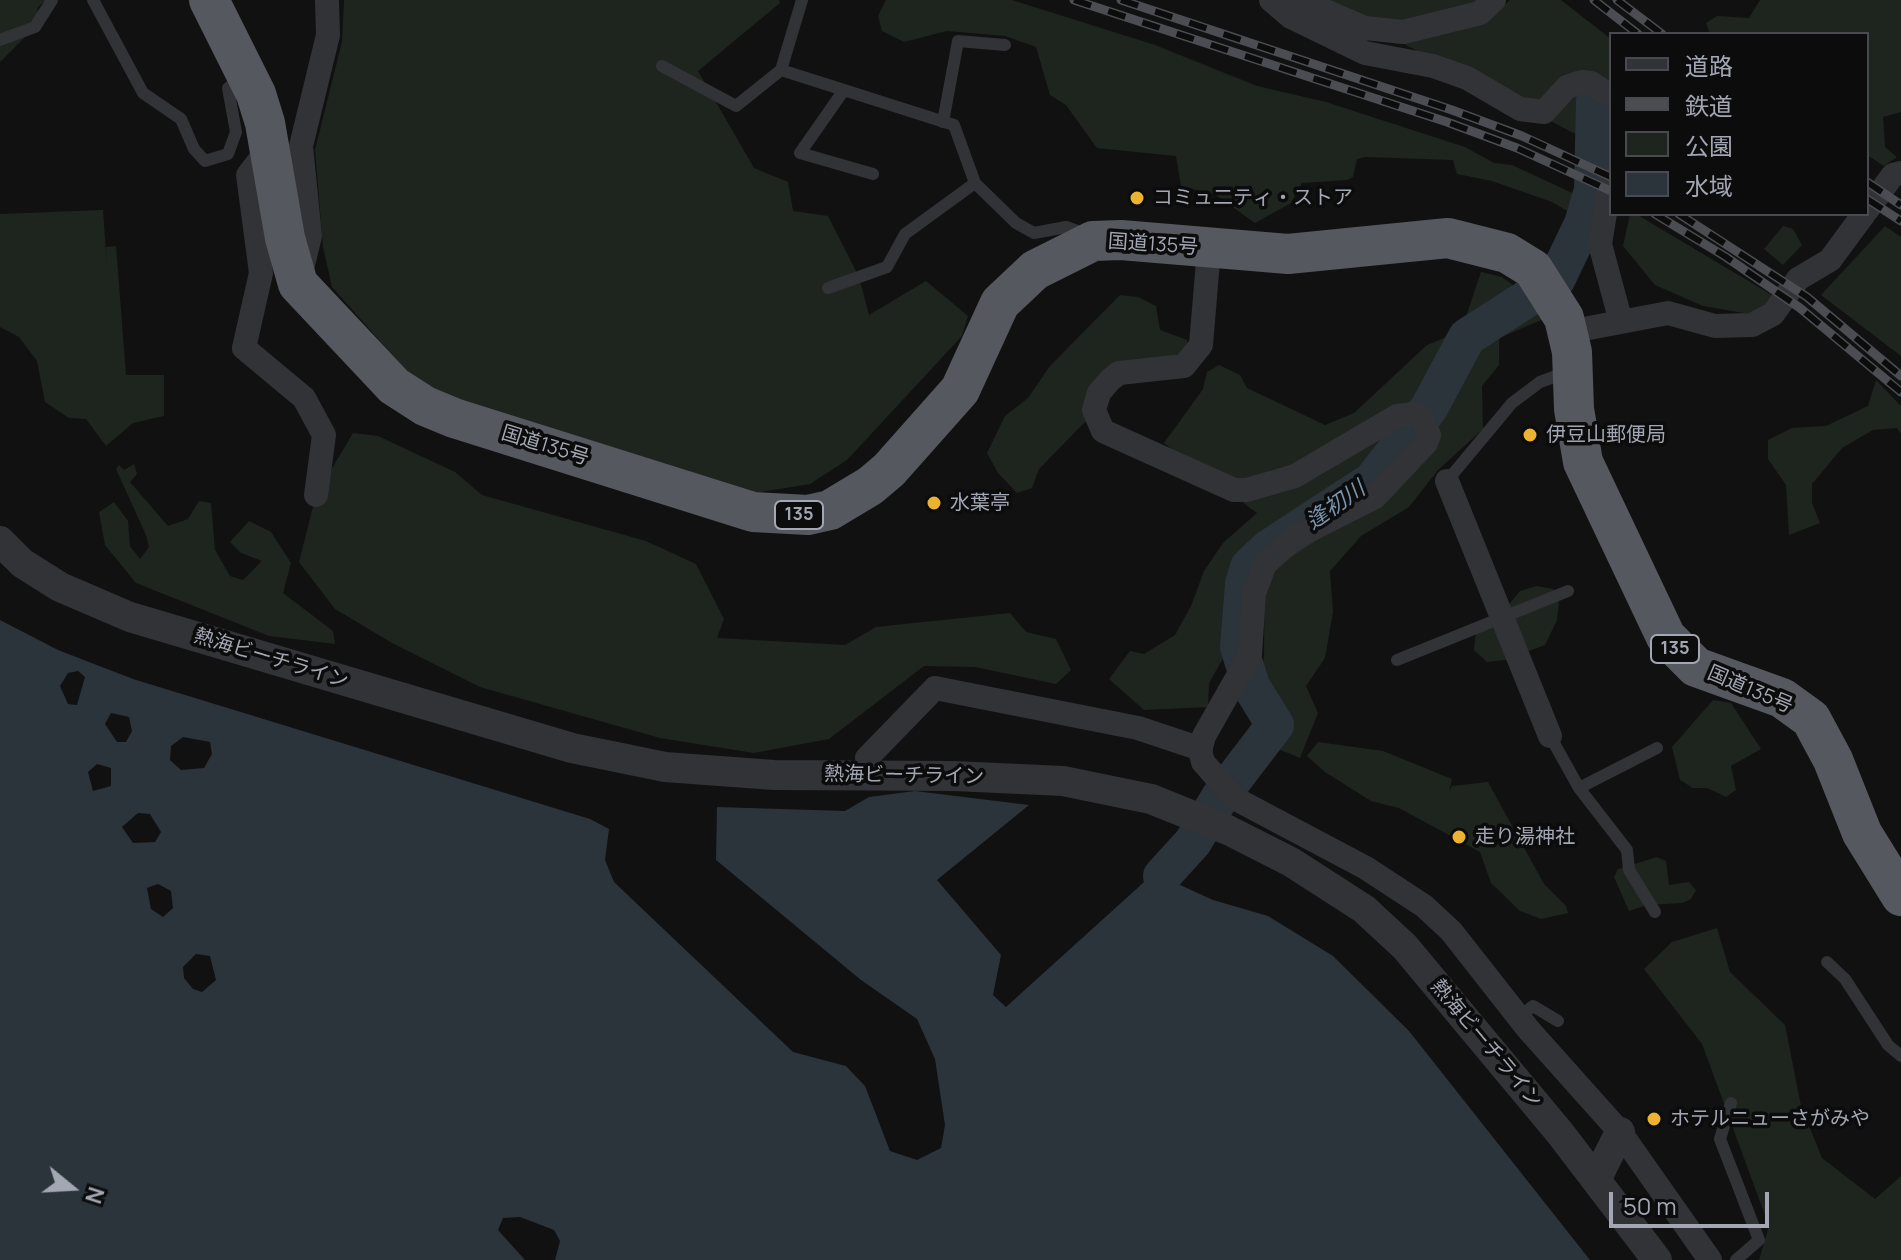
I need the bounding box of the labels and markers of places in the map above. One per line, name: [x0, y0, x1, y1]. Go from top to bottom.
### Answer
place label: コミュ二ティ・ストア: [1153, 186, 1353, 210]
marker: コミュ二ティ・ストア: [1128, 189, 1146, 207]
place label: 伊豆山郵便局: [1546, 423, 1666, 447]
marker: 伊豆山郵便局: [1521, 426, 1539, 444]
place label: 水葉亭: [950, 491, 1010, 515]
marker: 水葉亭: [925, 494, 943, 512]
place label: 走り湯神社: [1475, 825, 1575, 849]
marker: 走り湯神社: [1450, 828, 1468, 846]
place label: ホテルニューさがみや: [1670, 1107, 1870, 1131]
marker: ホテルニューさがみや: [1645, 1110, 1663, 1128]

